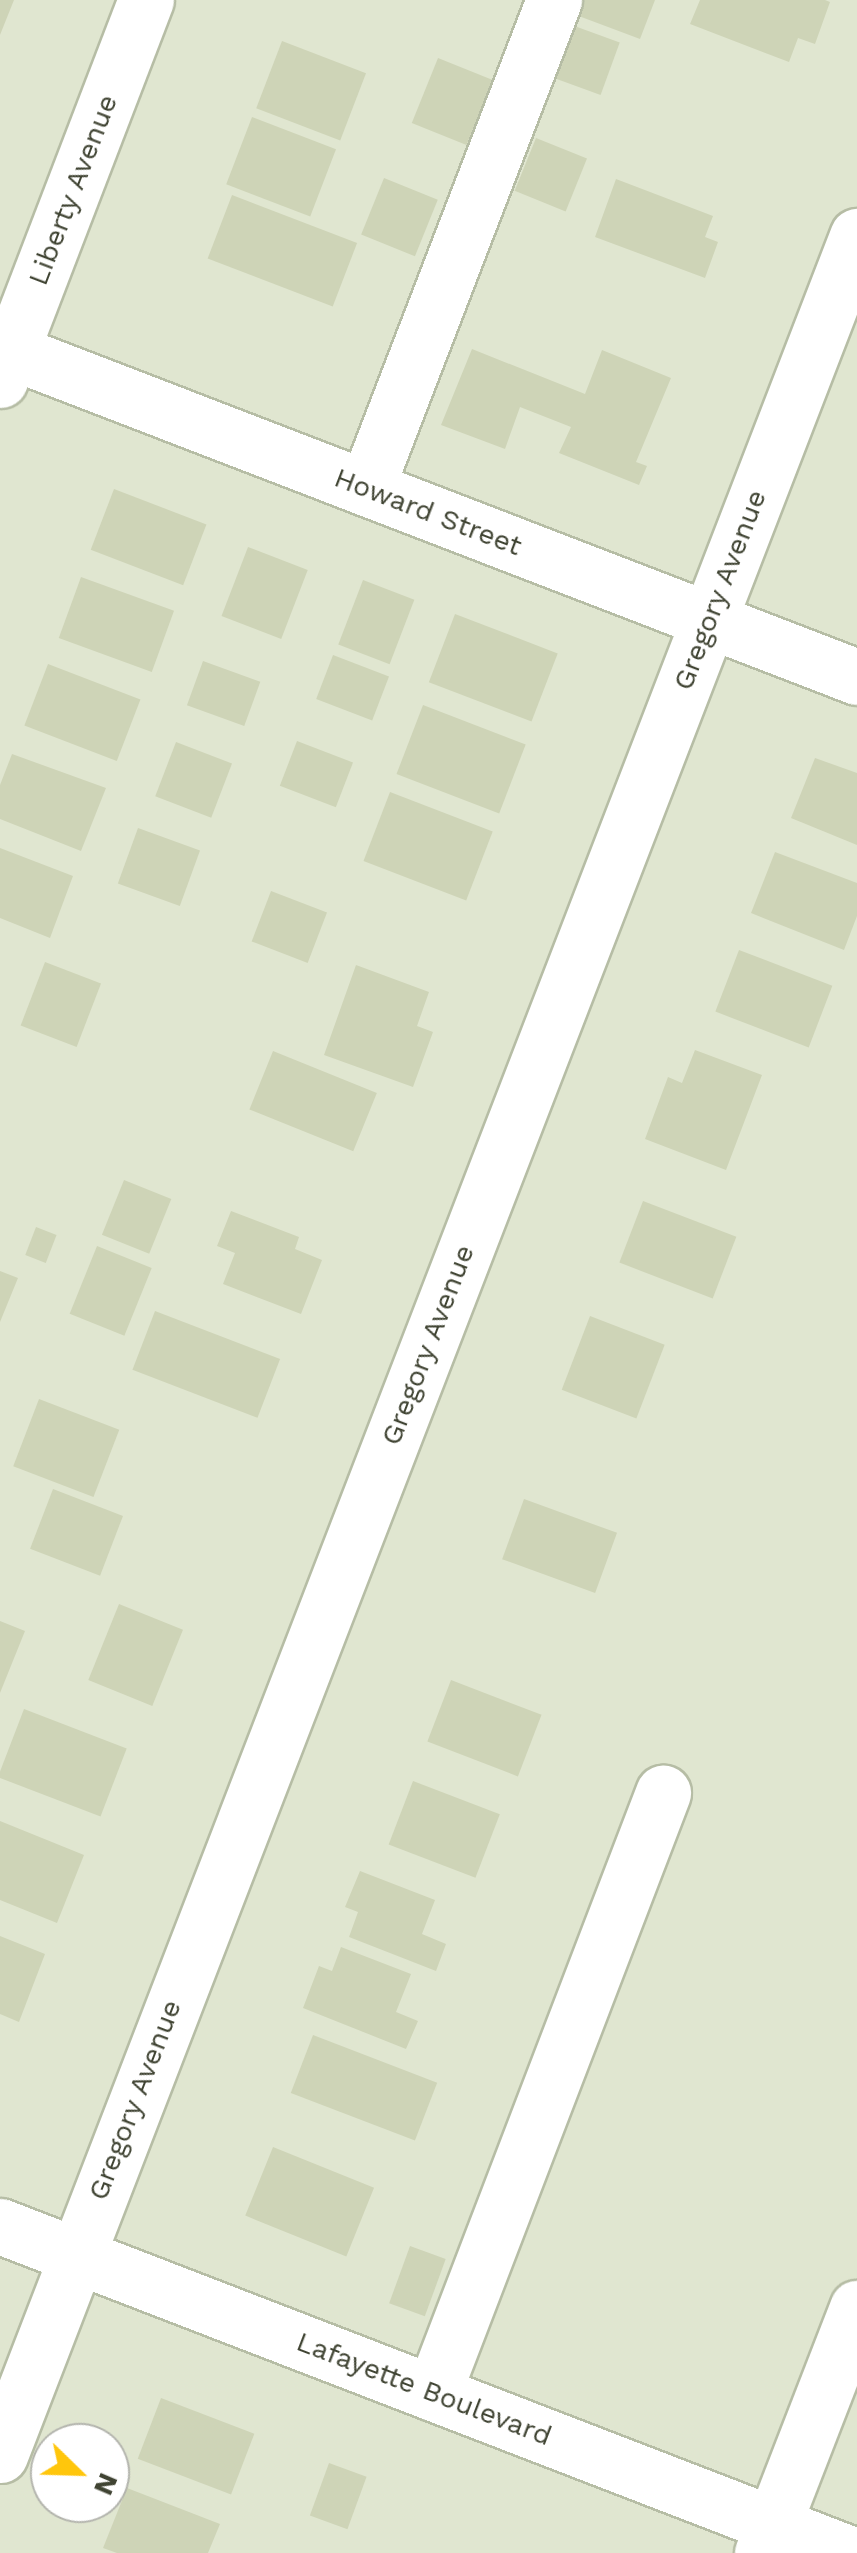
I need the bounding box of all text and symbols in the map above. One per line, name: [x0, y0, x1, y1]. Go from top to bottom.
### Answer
street label: Liberty Avenue: [21, 89, 125, 291]
street label: Howard Street: [330, 461, 526, 563]
street label: Gregory Avenue: [666, 484, 774, 696]
street label: Gregory Avenue: [374, 1239, 482, 1451]
street label: Gregory Avenue: [81, 1994, 189, 2206]
street label: Lafayette Boulevard: [292, 2325, 556, 2453]
north arrow: [30, 2423, 130, 2523]
text: N: [87, 2468, 125, 2500]

